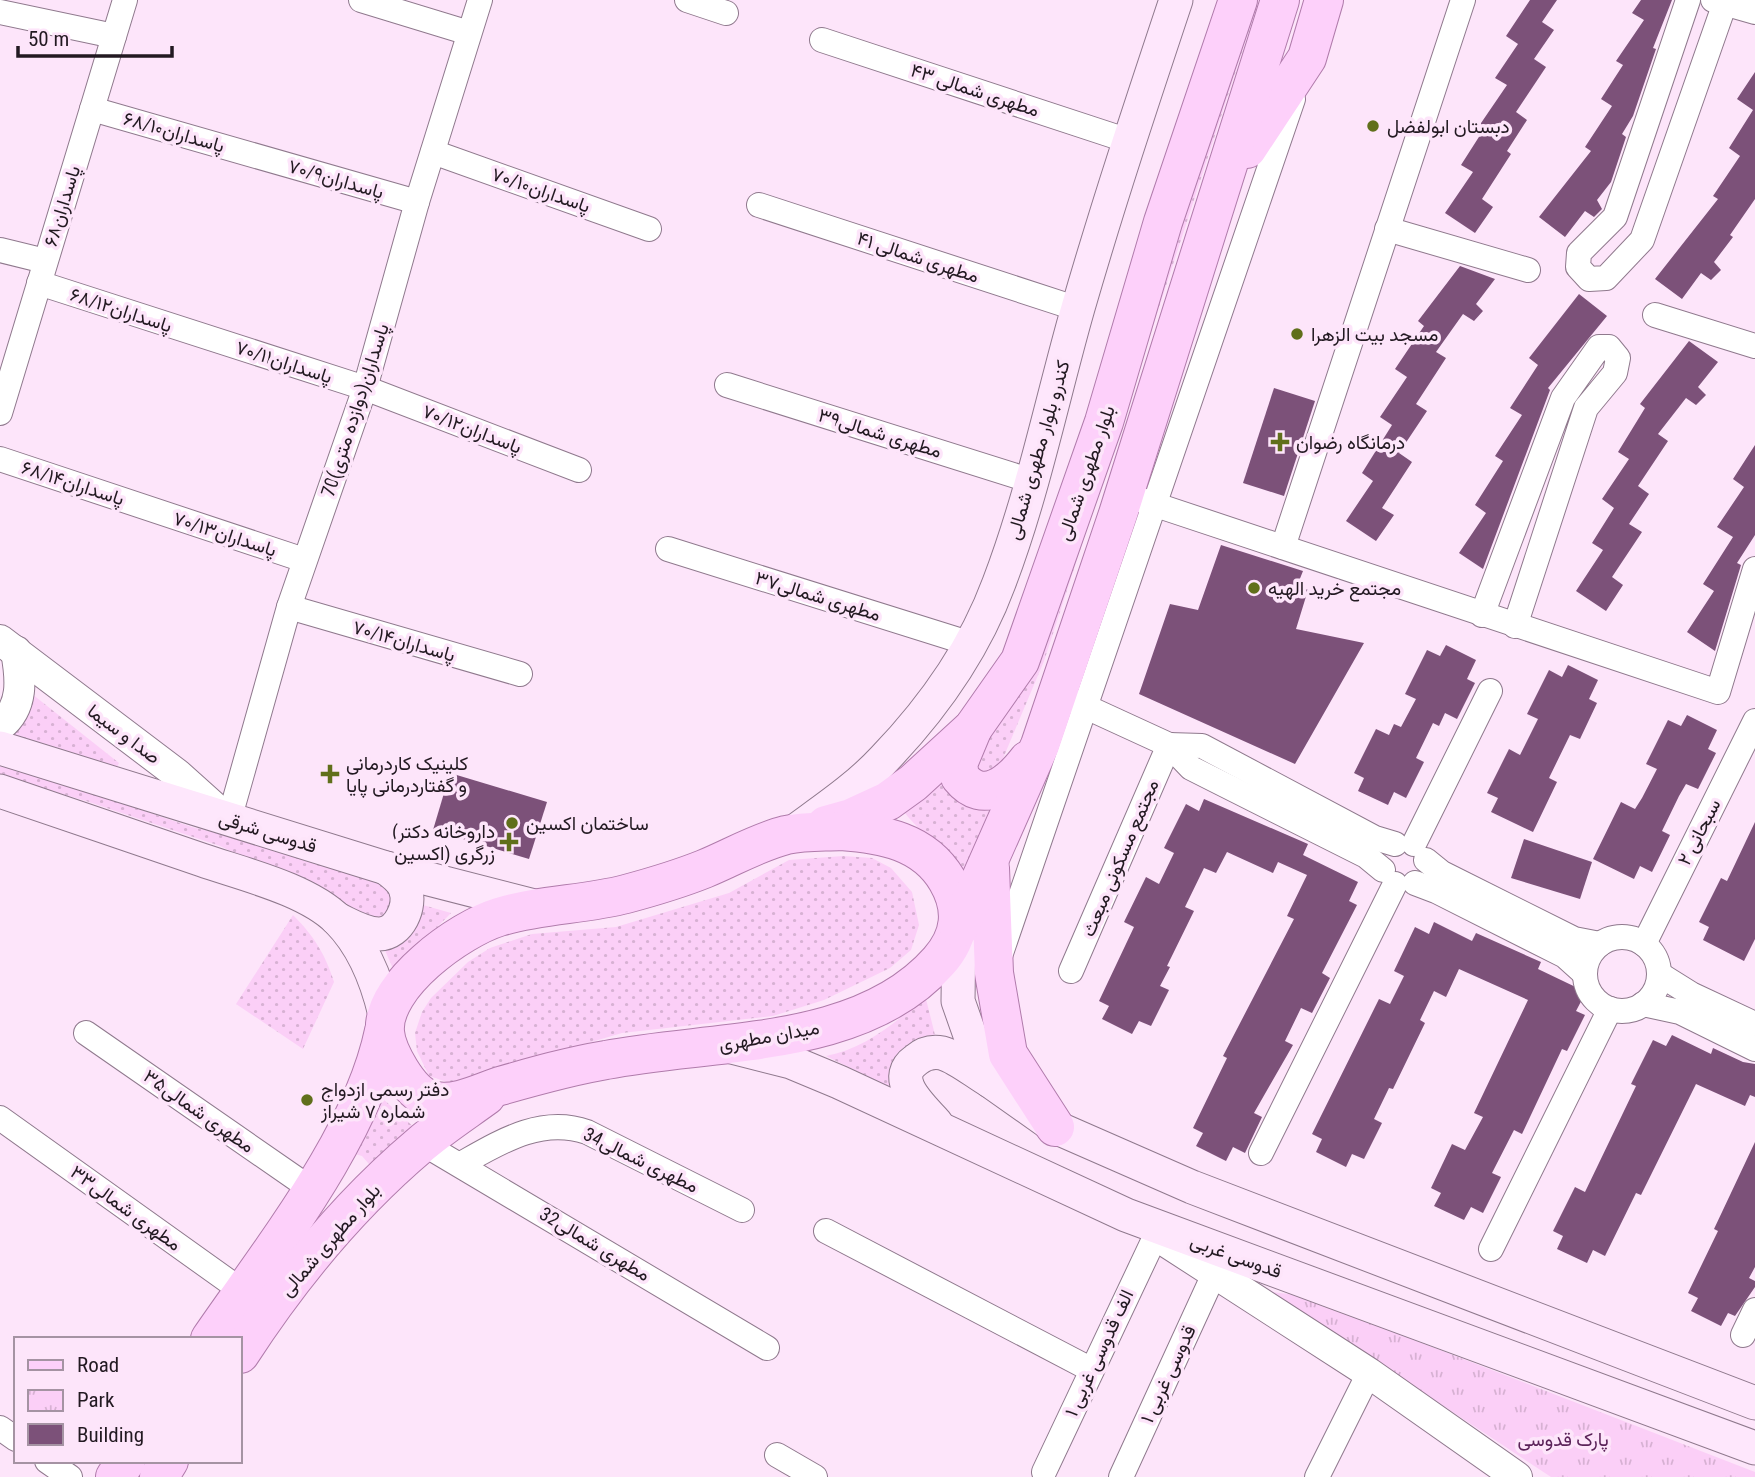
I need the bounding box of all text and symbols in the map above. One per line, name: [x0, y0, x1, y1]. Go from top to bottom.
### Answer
scale bar: [18, 14, 172, 58]
text: 50 m: [28, 27, 69, 51]
street label: مطهرى شمالى ۴۳: [908, 58, 1042, 122]
street label: پاسداران۶۸/۱۰: [120, 107, 227, 159]
place label: دبستان ابولفضل: [1387, 115, 1510, 138]
marker: دبستان ابولفضل: [1365, 118, 1381, 134]
street label: پاسداران۷۰/۹: [285, 154, 386, 206]
street label: پاسداران۷۰/۱۰: [488, 162, 593, 219]
street label: پاسداران۶۸: [39, 163, 87, 250]
street label: ۴۱ مطهرى شمالى: [854, 226, 982, 288]
street label: پاسداران۶۸/۱۲: [67, 283, 175, 339]
street label: 70پاسداران(دوازده متری): [316, 321, 396, 500]
place label: مسجد بیت الزهرا: [1311, 323, 1438, 346]
marker: مسجد بیت الزهرا: [1289, 326, 1305, 342]
street label: پاسداران۷۰/۱۱: [232, 336, 335, 390]
street label: کندرو بلوار مطهری شمالی: [1001, 358, 1075, 542]
street label: پاسداران۷۰/۱۲: [418, 400, 525, 460]
street label: بلوار مطهری شمالی: [1052, 402, 1120, 544]
street label: مطهرى شمالى۳۹: [816, 403, 944, 463]
place label: درمانگاه رضوان: [1296, 431, 1405, 454]
marker: درمانگاه رضوان: [1270, 432, 1290, 452]
street label: پاسداران۶۸/۱۴: [18, 456, 127, 512]
street label: پاسداران۷۰/۱۳: [170, 507, 279, 563]
street label: مطهرى شمالى۳۷: [753, 566, 883, 626]
place label: مجتمع خرید الهیه: [1268, 577, 1401, 602]
marker: مجتمع خرید الهیه: [1246, 580, 1262, 596]
street label: پاسداران۷۰/۱۴: [350, 615, 458, 669]
street label: صدا و سیما: [83, 699, 165, 769]
place label: کلینیک کاردرمانی و گفتاردرمانی پایا: [346, 752, 468, 799]
marker: کلینیک کاردرمانی و گفتاردرمانی پایا: [320, 764, 340, 784]
street label: مجتمع مسکونی مبعث: [1077, 776, 1165, 941]
street label: سبحانی ۲: [1673, 795, 1725, 869]
street label: قدوسی شرقی: [216, 806, 320, 858]
place label: ساختمان اکسین: [526, 812, 649, 835]
marker: ساختمان اکسین: [504, 815, 520, 831]
place label: (داروخانه دکتر زرگری (اکسین: [392, 820, 495, 865]
marker: (داروخانه دکتر زرگری (اکسین: [501, 834, 517, 850]
street label: میدان مطهری: [717, 1016, 821, 1056]
street label: مطهرى شمالى۳۵: [139, 1064, 259, 1158]
place label: دفتر رسمی ازدواج شماره ۷ شیراز: [320, 1078, 449, 1123]
marker: دفتر رسمی ازدواج شماره ۷ شیراز: [299, 1092, 315, 1108]
street label: 34مطهرى شمالى: [580, 1122, 702, 1198]
street label: مطهرى شمالى۳۳: [66, 1160, 186, 1256]
street label: بلوار مطهرى شمالى: [275, 1179, 385, 1301]
street label: 32مطهرى شمالى: [536, 1202, 654, 1286]
street label: قدوسی غربی: [1187, 1229, 1285, 1283]
street label: ۱ الف قدوسی غربی: [1060, 1286, 1138, 1420]
street label: ۱ قدوسی غربی: [1135, 1321, 1201, 1427]
legend: [14, 1337, 242, 1463]
text: Road: [77, 1353, 119, 1377]
text: Park: [77, 1388, 115, 1412]
text: Building: [77, 1423, 144, 1447]
park label: پارک قدوسی: [1517, 1428, 1609, 1453]

